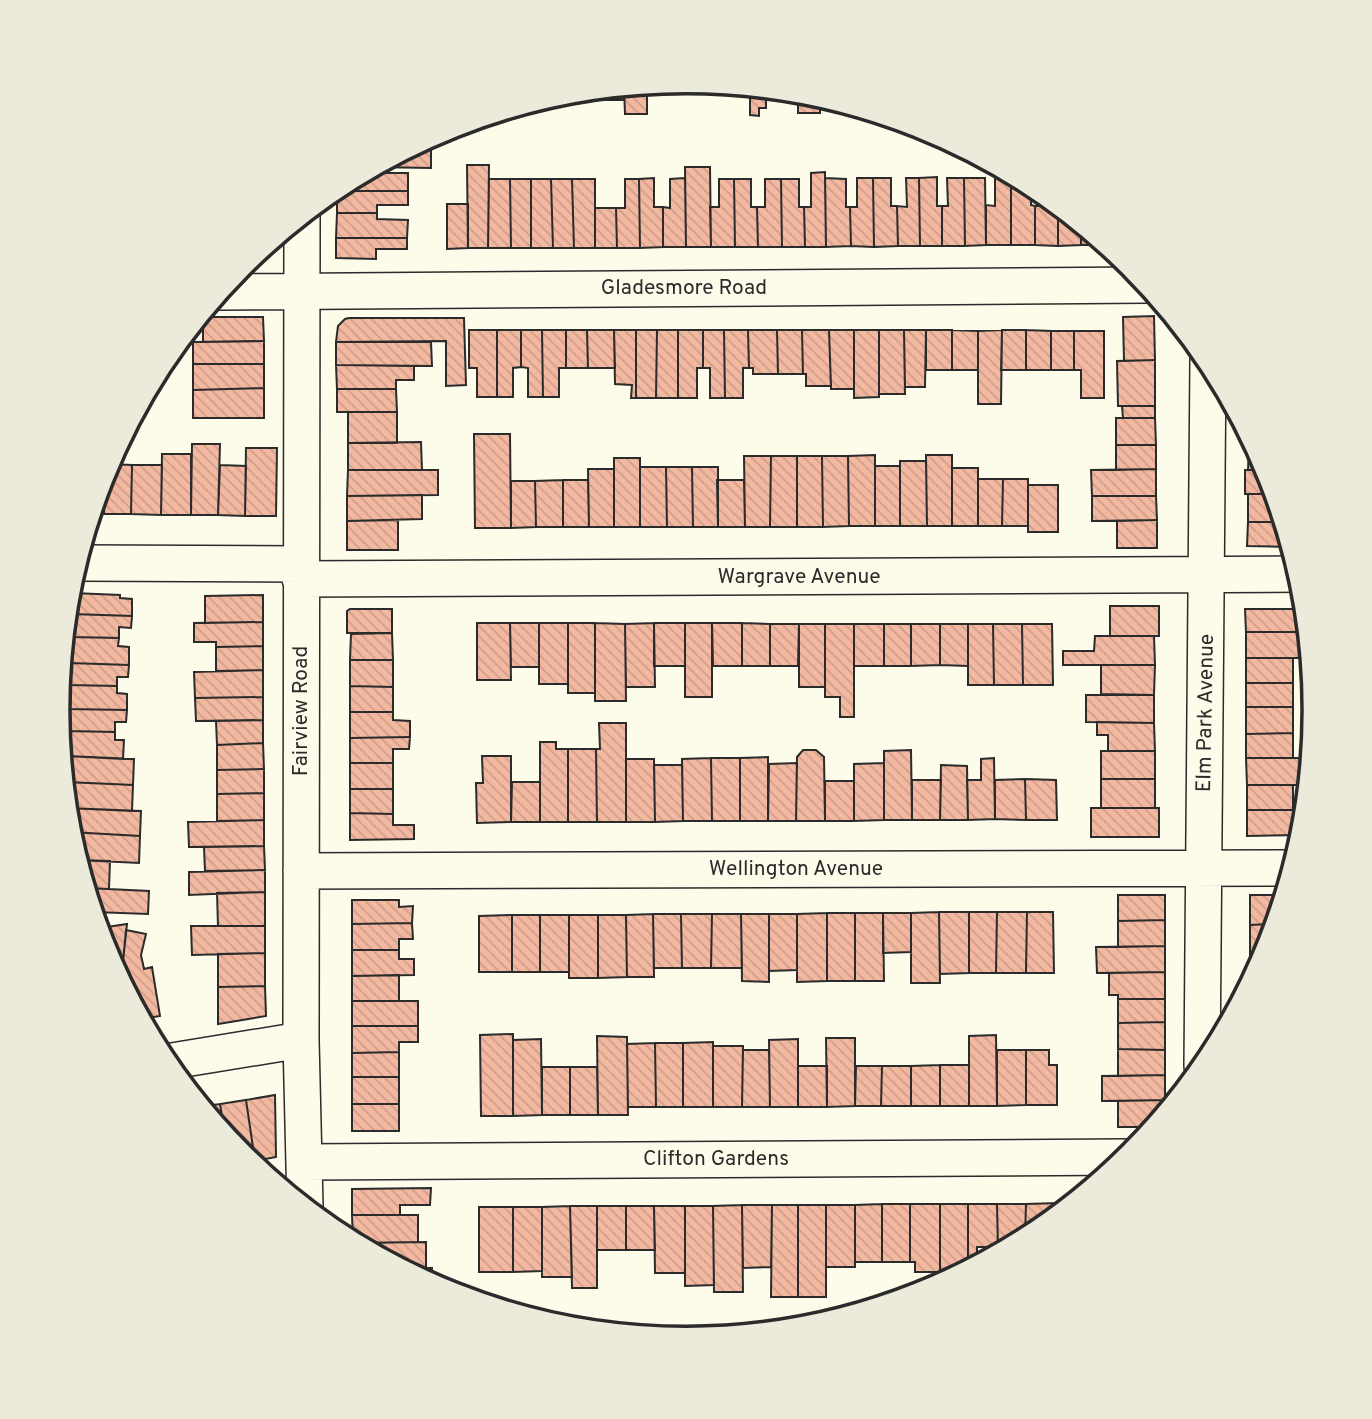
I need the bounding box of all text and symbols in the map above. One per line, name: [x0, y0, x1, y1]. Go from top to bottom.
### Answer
street label: Gladesmore Road: [601, 275, 767, 302]
street label: Wargrave Avenue: [717, 564, 881, 591]
street label: Elm Park Avenue: [1191, 634, 1221, 792]
street label: Fairview Road: [288, 646, 315, 776]
street label: Wellington Avenue: [709, 856, 883, 883]
street label: Clifton Gardens: [643, 1146, 789, 1173]

